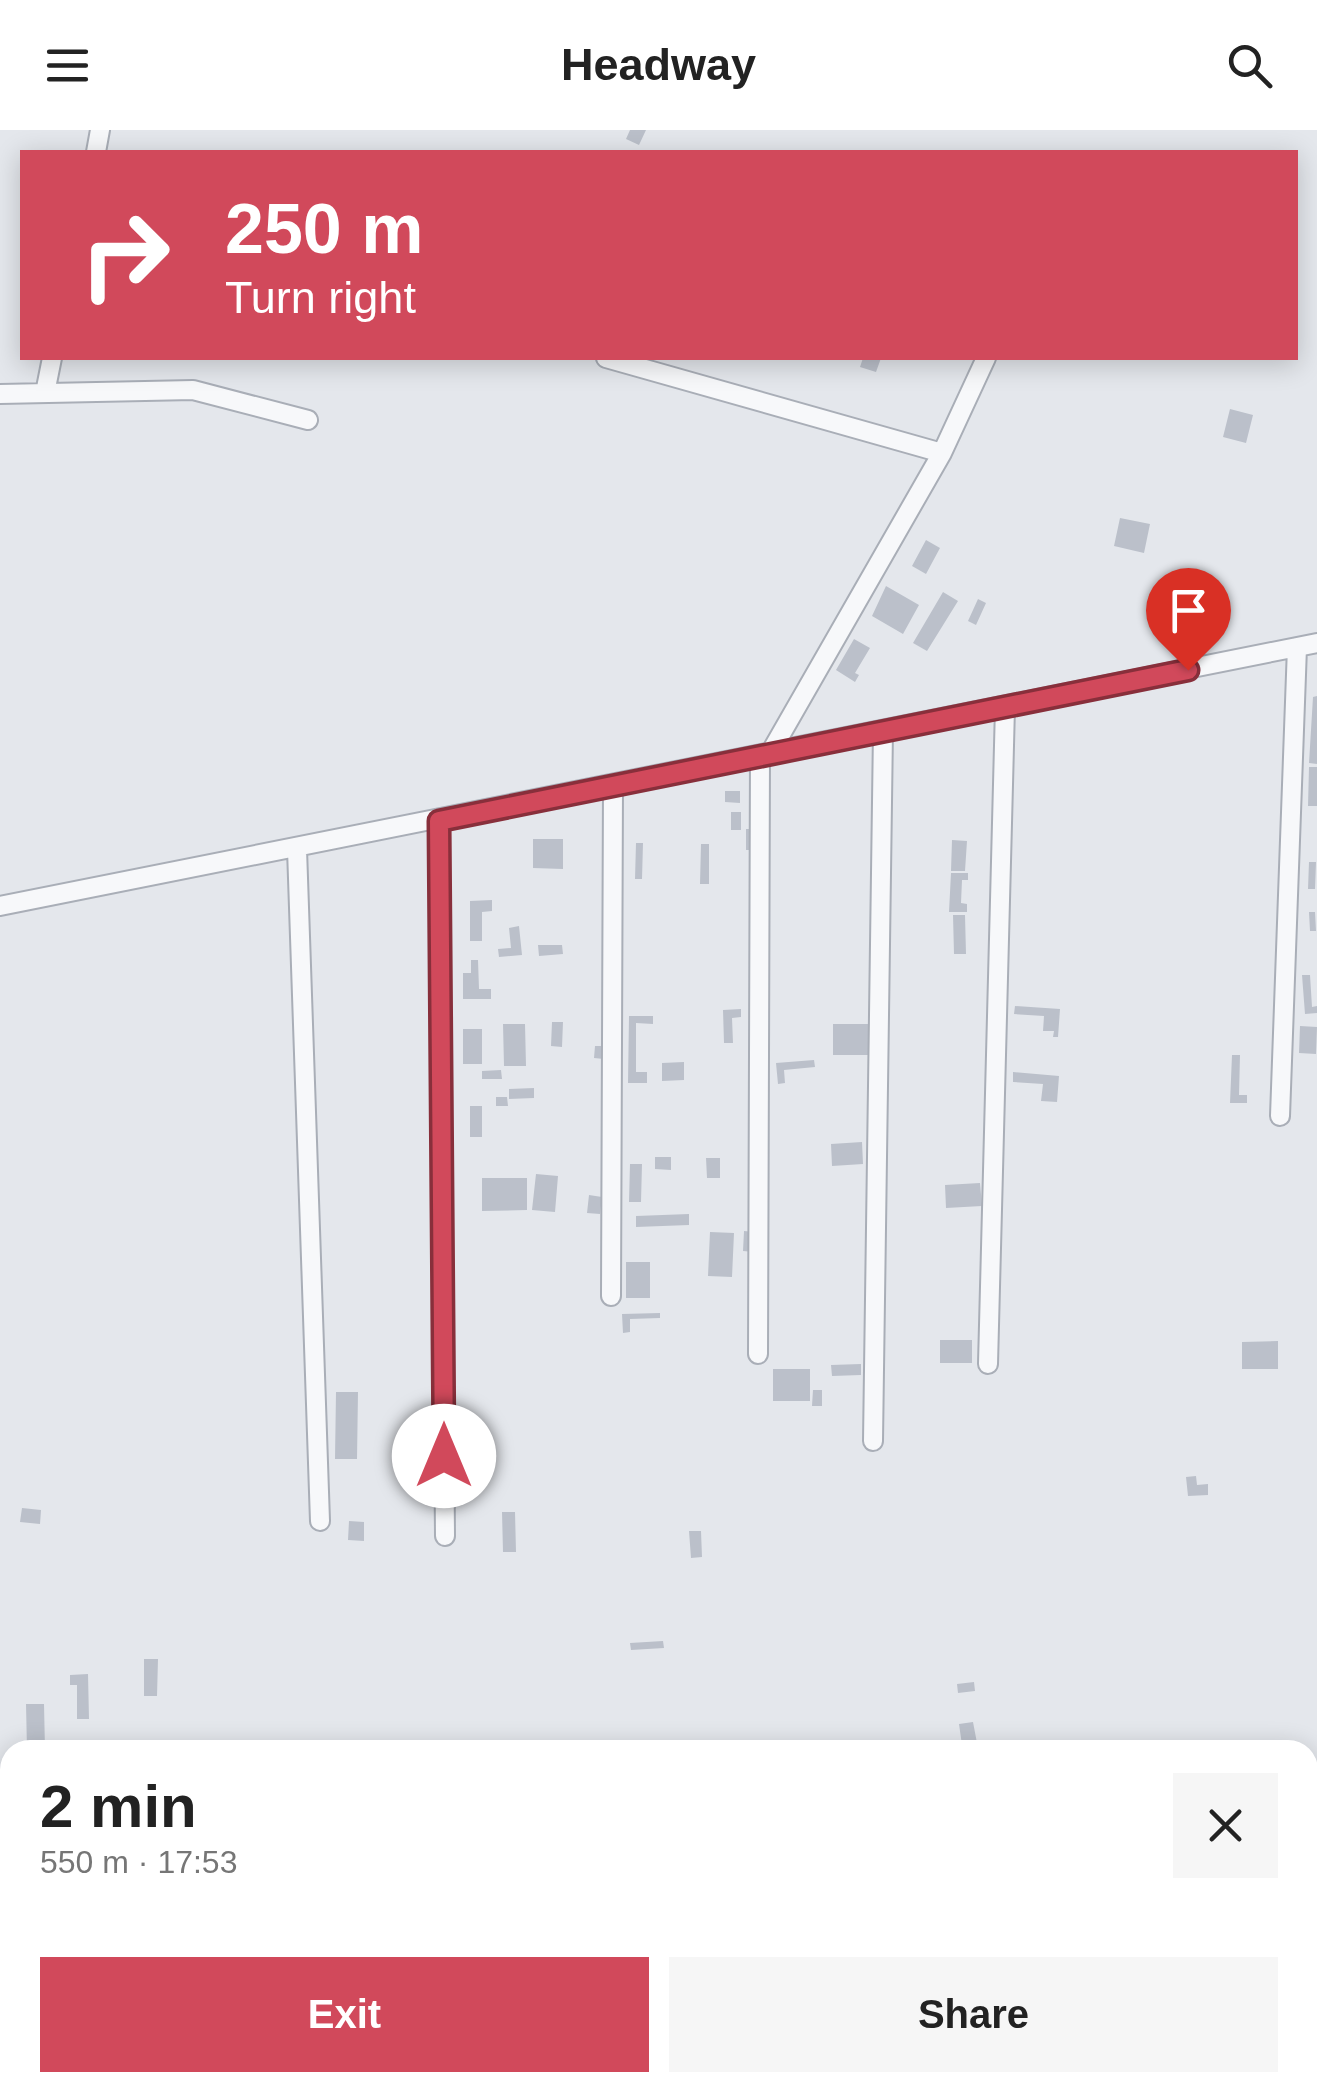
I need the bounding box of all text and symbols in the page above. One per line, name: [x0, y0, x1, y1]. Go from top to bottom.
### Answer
icon: menu: [40, 38, 95, 93]
icon: search: [1222, 38, 1277, 93]
text: Headway: [561, 39, 756, 90]
icon: right: [60, 190, 190, 320]
text: 250 m: [225, 190, 423, 268]
text: Turn right: [225, 272, 416, 323]
pin: [1146, 568, 1231, 671]
icon: arrive: [1161, 583, 1216, 638]
position arrow: [392, 1404, 496, 1508]
text: 2 min: [40, 1773, 197, 1840]
button: close: [1173, 1773, 1278, 1878]
text: 550 m · 17:53: [40, 1844, 237, 1880]
button: Exit: [40, 1957, 649, 2072]
button: Share: [669, 1957, 1278, 2072]

